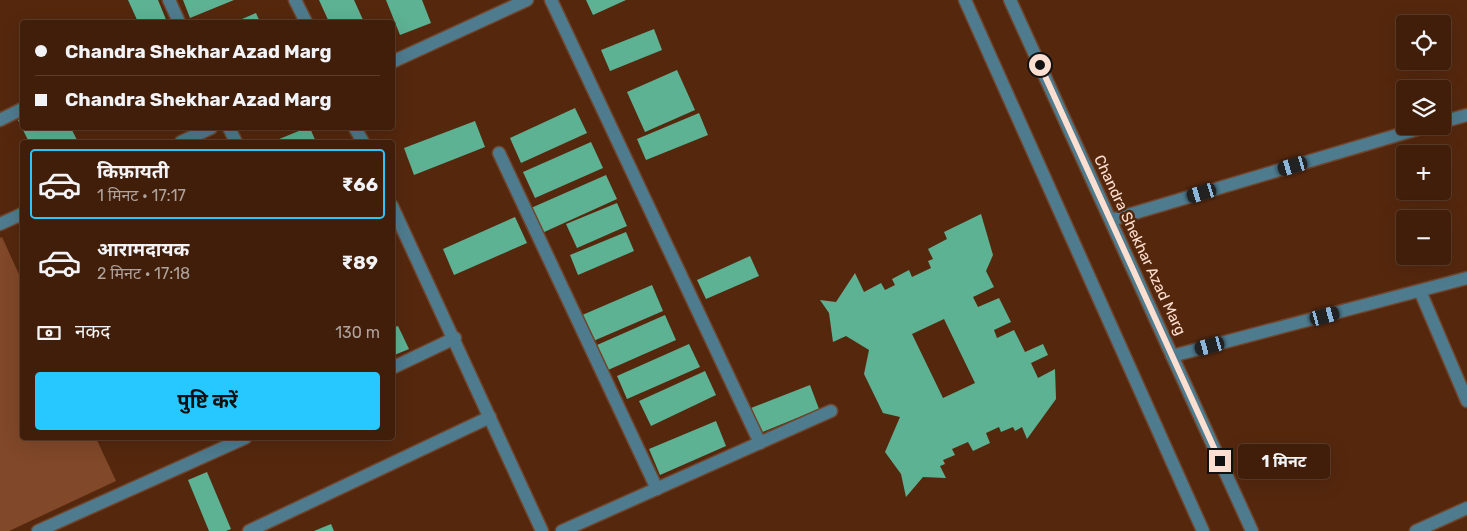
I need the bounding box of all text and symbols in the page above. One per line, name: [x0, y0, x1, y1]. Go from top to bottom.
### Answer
map controls: [1396, 15, 1451, 265]
button: locate: [1396, 15, 1451, 70]
text: Chandra Shekhar Azad Marg: [65, 40, 331, 63]
route start: [1029, 54, 1051, 76]
button: layers: [1396, 80, 1451, 135]
text: Chandra Shekhar Azad Marg: [65, 88, 331, 111]
button: +: [1396, 145, 1451, 200]
street label: Chandra Shekhar Azad Marg: [1090, 152, 1190, 338]
car: [1276, 155, 1309, 177]
text: किफ़ायती: [97, 160, 169, 183]
icon: car: [37, 162, 82, 207]
text: ₹66: [342, 173, 378, 196]
car: [1185, 181, 1218, 205]
text: 1 मिनट · 17:17: [97, 186, 186, 205]
button: −: [1396, 210, 1451, 265]
text: आरामदायक: [97, 238, 189, 261]
icon: car: [37, 240, 82, 285]
text: ₹89: [342, 251, 378, 274]
text: 2 मिनट · 17:18: [97, 264, 190, 283]
car: [1308, 305, 1341, 327]
icon: cash: [35, 319, 63, 347]
text: नकद: [75, 320, 110, 343]
text: 130 m: [335, 323, 380, 342]
car: [1193, 335, 1226, 357]
button: पुष्टि करें: [35, 372, 380, 430]
callout: 1 मिनट: [1238, 444, 1330, 478]
route end: [1209, 450, 1231, 472]
text: 1 मिनट: [1262, 452, 1306, 471]

